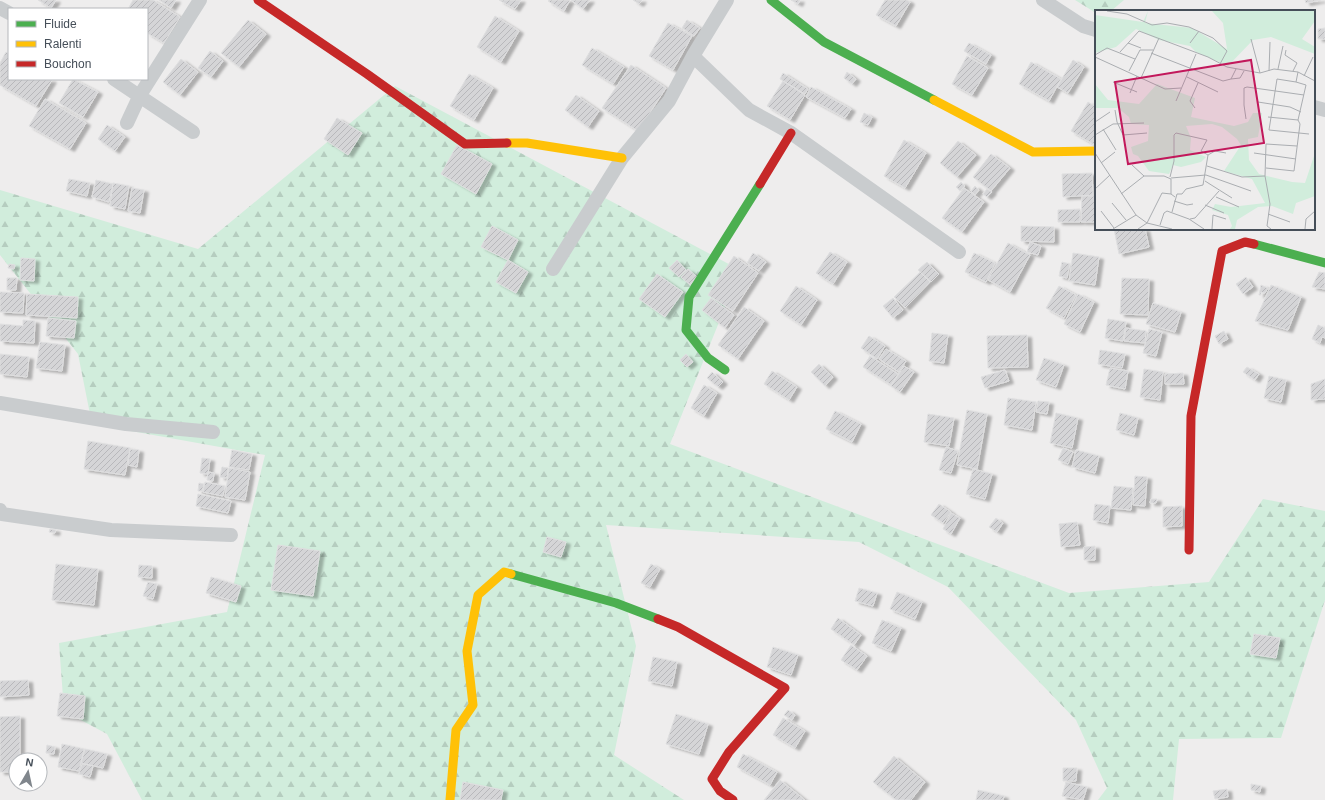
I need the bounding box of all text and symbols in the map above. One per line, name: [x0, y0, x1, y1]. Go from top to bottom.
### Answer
legend: [8, 8, 148, 80]
inset map: [1095, 10, 1315, 230]
text: Fluide: [44, 17, 77, 31]
text: Ralenti: [44, 37, 81, 51]
text: Bouchon: [44, 57, 91, 71]
north arrow: [8, 752, 48, 792]
text: N: [25, 756, 34, 769]

